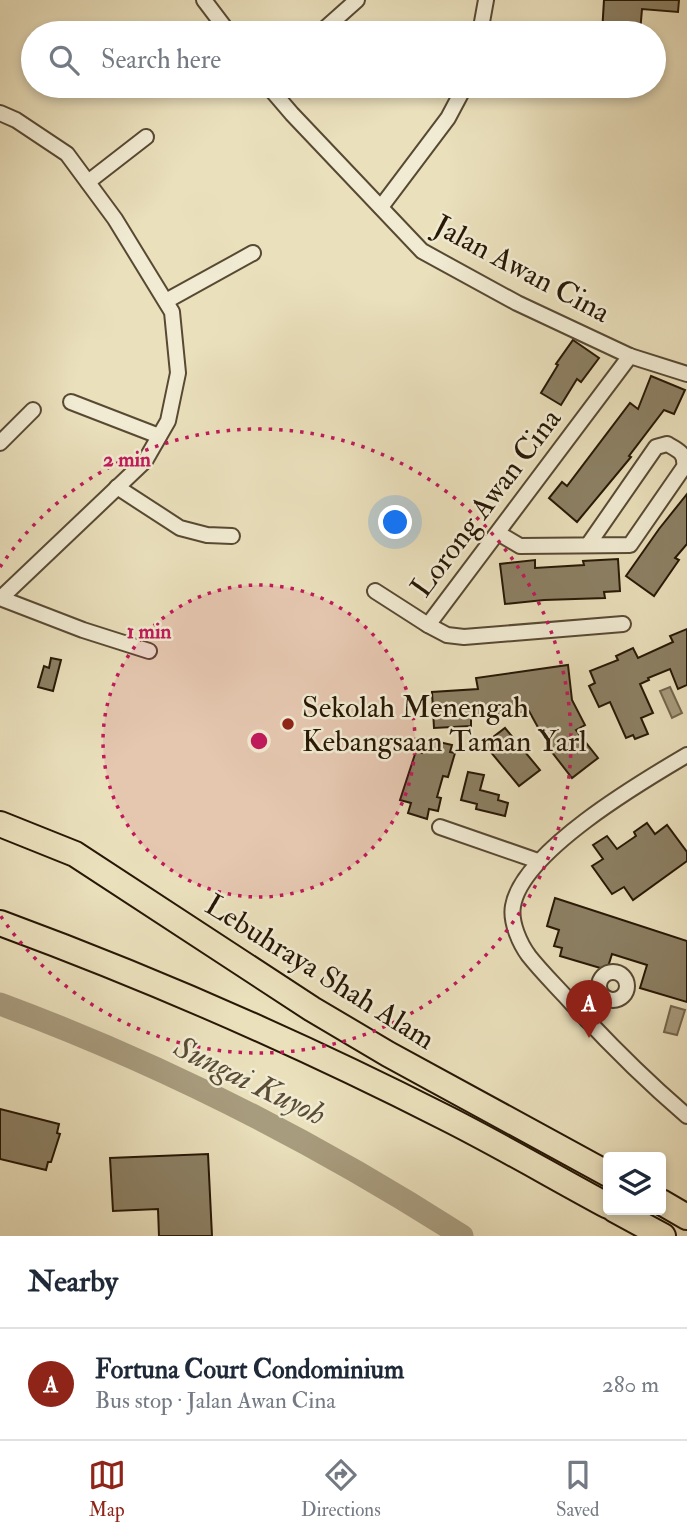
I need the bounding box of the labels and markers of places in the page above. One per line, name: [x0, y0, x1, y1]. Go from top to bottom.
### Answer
place label: Sekolah Menengah Kebangsaan Taman Yarl: [302, 689, 587, 760]
marker: Sekolah Menengah Kebangsaan Taman Yarl: [280, 716, 296, 732]
centre of rings: [247, 729, 271, 753]
pin: A: [566, 980, 612, 1038]

